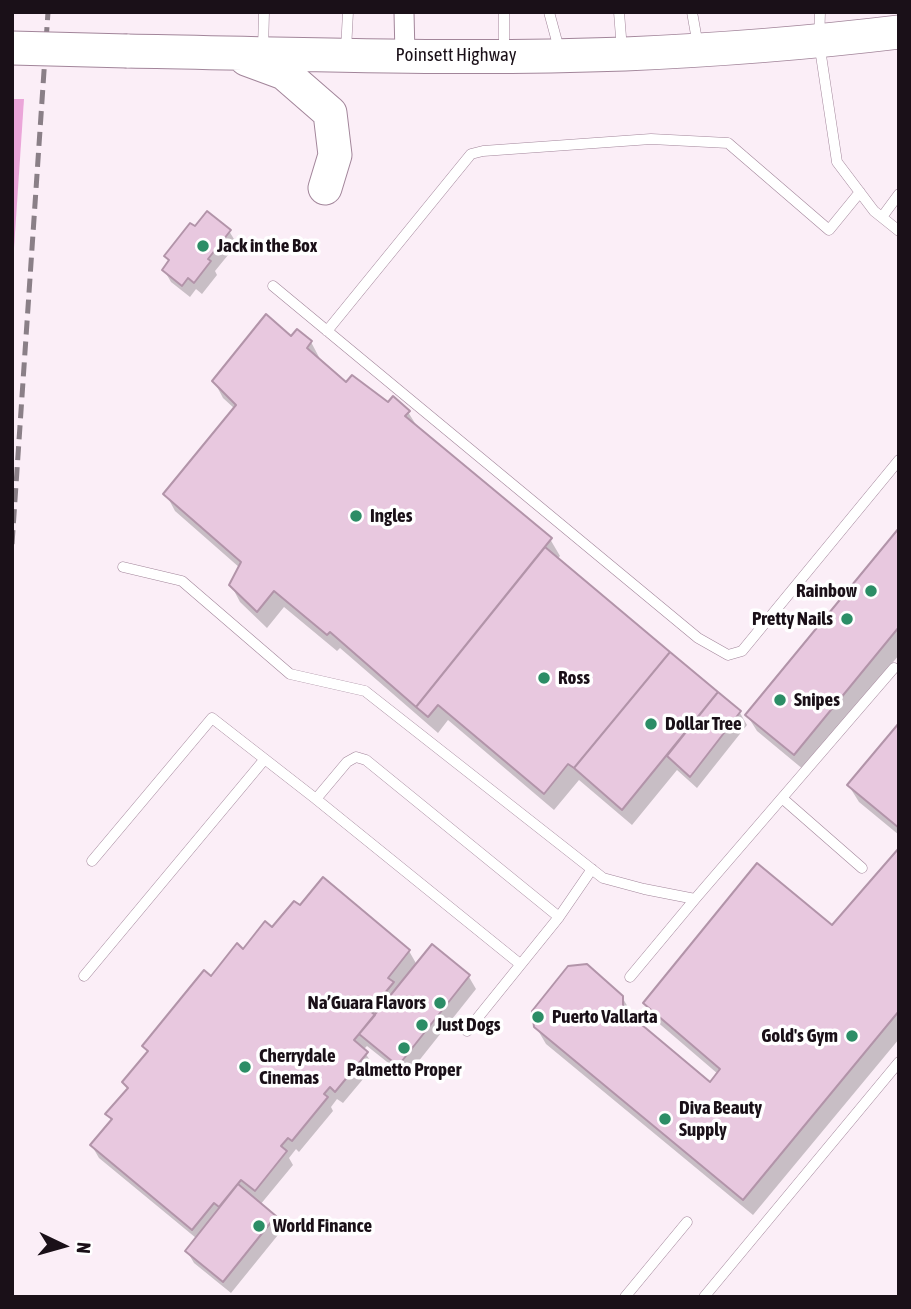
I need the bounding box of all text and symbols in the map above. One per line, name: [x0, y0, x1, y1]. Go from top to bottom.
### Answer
street label: Poinsett Highway: [395, 44, 517, 66]
place label: Jack in the Box: [217, 235, 317, 257]
marker: Jack in the Box: [195, 238, 211, 254]
place label: Ingles: [370, 505, 412, 527]
marker: Ingles: [348, 508, 364, 524]
place label: Rainbow: [796, 580, 857, 602]
marker: Rainbow: [863, 583, 879, 599]
place label: Pretty Nails: [752, 608, 833, 630]
marker: Pretty Nails: [839, 611, 855, 627]
place label: Ross: [558, 667, 590, 689]
marker: Ross: [536, 670, 552, 686]
place label: Snipes: [794, 689, 840, 711]
marker: Snipes: [772, 692, 788, 708]
place label: Dollar Tree: [665, 713, 742, 735]
marker: Dollar Tree: [643, 716, 659, 732]
place label: Na’Guara Flavors: [308, 992, 426, 1014]
marker: Na’Guara Flavors: [432, 995, 448, 1011]
place label: Puerto Vallarta: [552, 1006, 658, 1028]
marker: Puerto Vallarta: [530, 1009, 546, 1025]
place label: Just Dogs: [436, 1014, 500, 1036]
marker: Just Dogs: [414, 1017, 430, 1033]
place label: Gold's Gym: [761, 1025, 838, 1047]
marker: Gold's Gym: [844, 1028, 860, 1044]
marker: Palmetto Proper: [396, 1040, 412, 1056]
place label: Cherrydale Cinemas: [259, 1045, 336, 1089]
marker: Cherrydale Cinemas: [237, 1059, 253, 1075]
place label: Palmetto Proper: [347, 1059, 461, 1081]
place label: Diva Beauty Supply: [679, 1097, 762, 1141]
marker: Diva Beauty Supply: [657, 1111, 673, 1127]
north arrow: [28, 1211, 98, 1281]
place label: World Finance: [273, 1215, 372, 1237]
marker: World Finance: [251, 1218, 267, 1234]
text: N: [72, 1241, 95, 1254]

